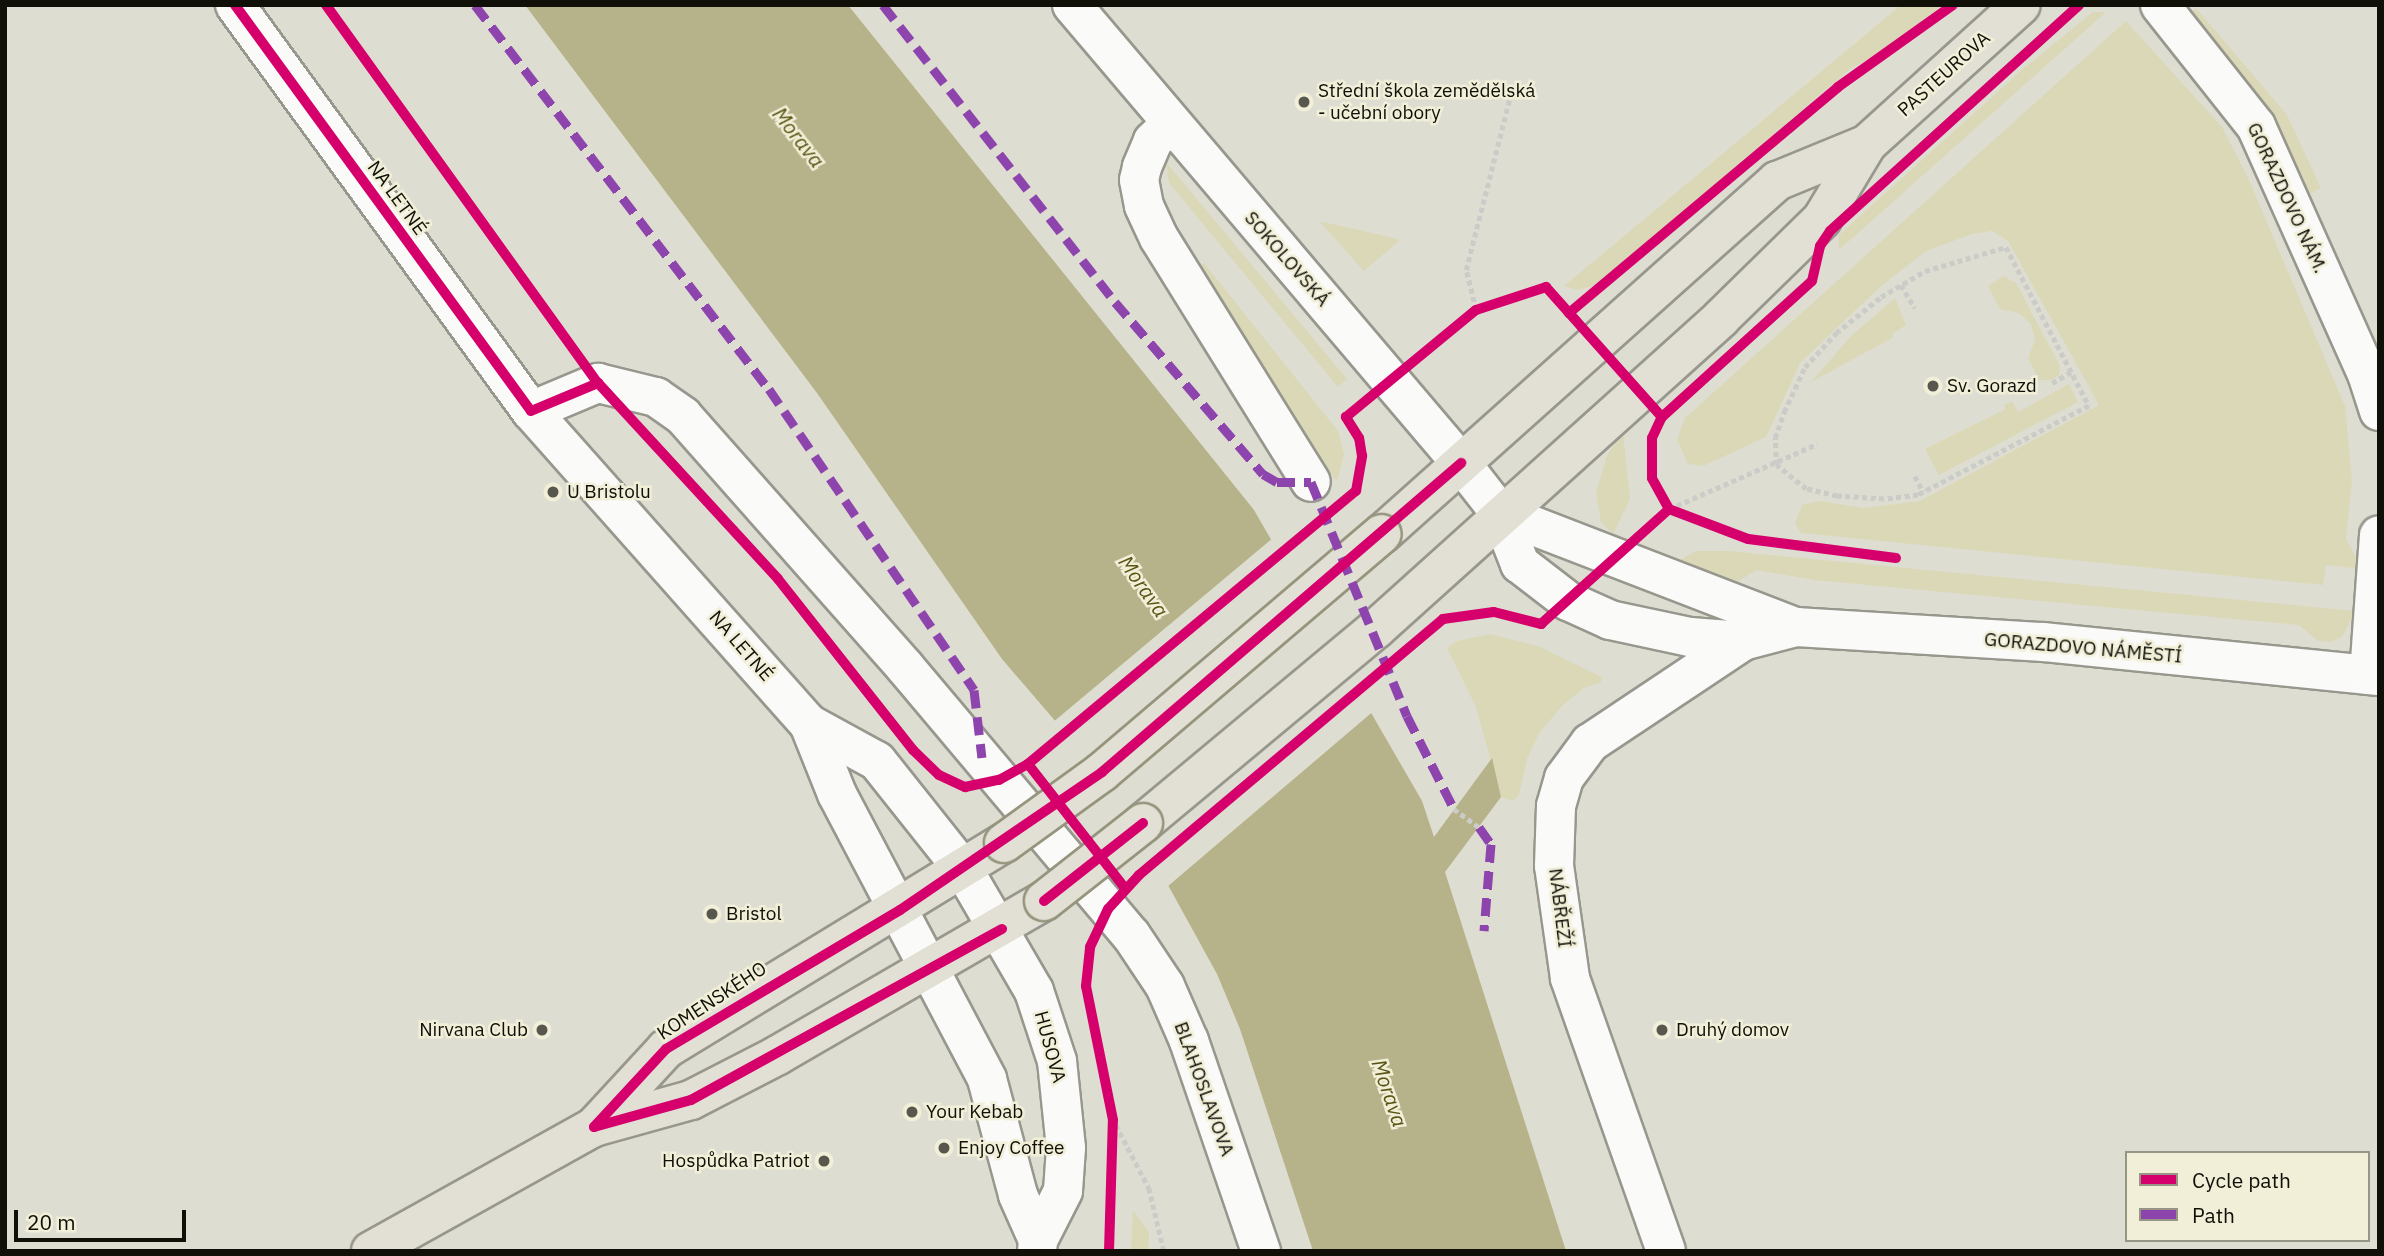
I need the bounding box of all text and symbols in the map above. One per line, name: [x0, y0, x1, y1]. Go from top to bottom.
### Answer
street label: PASTEUROVA: [1893, 27, 1995, 121]
place label: Střední škola zemědělská - učební obory: [1318, 80, 1535, 124]
marker: Střední škola zemědělská - učební obory: [1296, 94, 1312, 110]
water label: Morava: [768, 102, 830, 172]
street label: GORAZDOVO NÁM.: [2242, 119, 2332, 277]
street label: NA LETNÉ: [362, 156, 432, 240]
street label: SOKOLOVSKÁ: [1240, 207, 1334, 311]
place label: Sv. Gorazd: [1947, 375, 2037, 397]
marker: Sv. Gorazd: [1925, 378, 1941, 394]
place label: U Bristolu: [567, 481, 651, 503]
marker: U Bristolu: [545, 484, 561, 500]
water label: Morava: [1114, 550, 1174, 622]
street label: NA LETNÉ: [704, 606, 778, 686]
street label: GORAZDOVO NÁMĚSTÍ: [1983, 628, 2183, 668]
street label: NÁBŘEŽÍ: [1544, 867, 1576, 949]
place label: Bristol: [726, 903, 782, 925]
marker: Bristol: [704, 906, 720, 922]
street label: KOMENSKÉHO: [653, 957, 771, 1045]
street label: HUSOVA: [1029, 1009, 1071, 1085]
place label: Nirvana Club: [419, 1019, 528, 1041]
street label: BLAHOSLAVOVA: [1169, 1019, 1239, 1159]
place label: Druhý domov: [1676, 1019, 1789, 1041]
marker: Nirvana Club: [534, 1022, 550, 1038]
marker: Druhý domov: [1654, 1022, 1670, 1038]
water label: Morava: [1367, 1056, 1413, 1130]
place label: Your Kebab: [926, 1101, 1023, 1123]
marker: Your Kebab: [904, 1104, 920, 1120]
place label: Enjoy Coffee: [958, 1137, 1065, 1159]
marker: Enjoy Coffee: [936, 1140, 952, 1156]
place label: Hospůdka Patriot: [662, 1150, 810, 1172]
legend: [2125, 1151, 2370, 1242]
marker: Hospůdka Patriot: [816, 1153, 832, 1169]
text: Cycle path: [2192, 1166, 2291, 1194]
scale bar: [18, 1196, 189, 1240]
text: Path: [2192, 1201, 2235, 1229]
text: 20 m: [27, 1208, 76, 1236]

